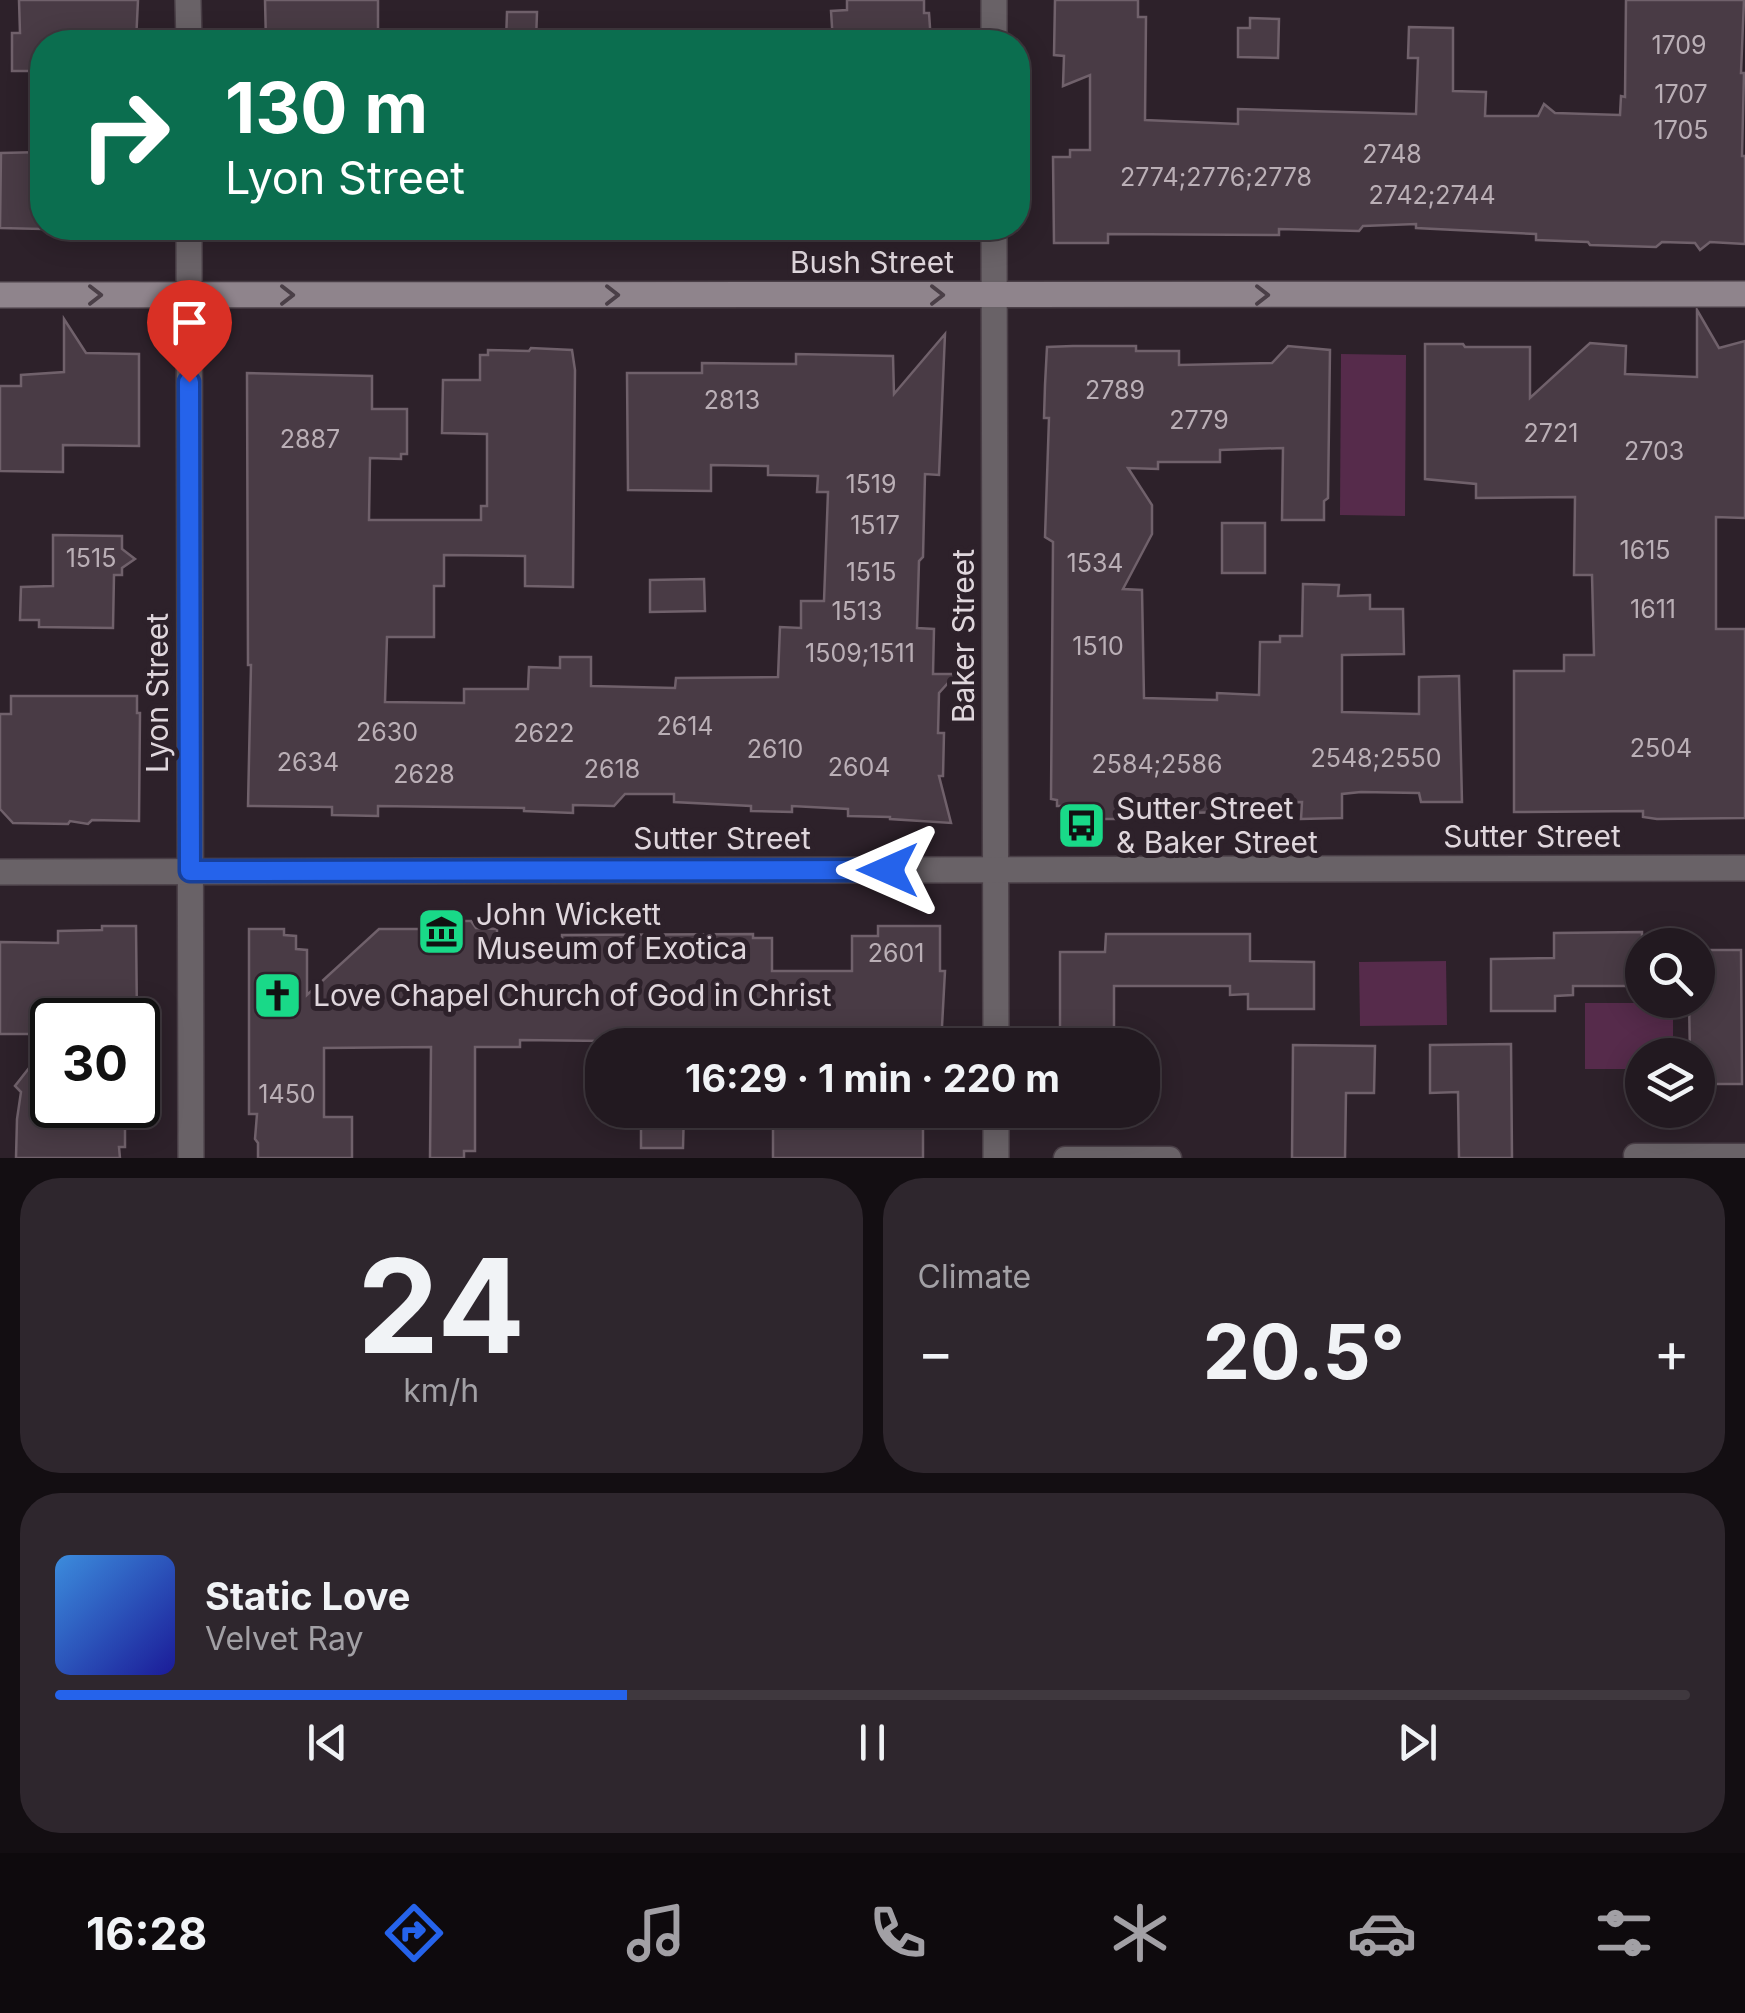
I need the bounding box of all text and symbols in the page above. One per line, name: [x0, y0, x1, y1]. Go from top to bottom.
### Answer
house number: 1709: [1651, 30, 1707, 60]
text: 130 m: [225, 65, 428, 150]
icon: right: [60, 70, 190, 200]
house number: 1707: [1654, 79, 1708, 109]
house number: 1705: [1654, 115, 1708, 145]
house number: 2748: [1362, 139, 1422, 169]
text: Lyon Street: [225, 150, 465, 205]
house number: 2774;2776;2778: [1120, 162, 1312, 192]
house number: 2742;2744: [1368, 180, 1496, 210]
street label: Bush Street: [790, 244, 954, 280]
pin: [147, 280, 232, 383]
one-way arrow: [88, 284, 103, 306]
one-way arrow: [280, 284, 295, 306]
one-way arrow: [604, 284, 620, 306]
one-way arrow: [930, 284, 945, 306]
one-way arrow: [1254, 284, 1270, 306]
icon: arrive: [162, 295, 217, 350]
house number: 2789: [1085, 375, 1145, 405]
house number: 2813: [704, 385, 760, 415]
house number: 2779: [1169, 405, 1229, 435]
house number: 2721: [1524, 418, 1578, 448]
house number: 2887: [280, 424, 340, 454]
house number: 2703: [1624, 436, 1684, 466]
house number: 1519: [845, 469, 897, 499]
house number: 1517: [850, 510, 900, 540]
house number: 1615: [1619, 535, 1671, 565]
house number: 1515: [66, 543, 116, 573]
house number: 1534: [1067, 548, 1123, 578]
street label: Baker Street: [945, 549, 981, 723]
house number: 1515: [846, 557, 896, 587]
house number: 1611: [1630, 594, 1676, 624]
house number: 1513: [832, 596, 882, 626]
street label: Lyon Street: [139, 613, 175, 773]
house number: 1510: [1072, 631, 1124, 661]
house number: 1509;1511: [805, 638, 915, 668]
house number: 2614: [656, 711, 714, 741]
house number: 2630: [356, 717, 418, 747]
house number: 2622: [513, 718, 575, 748]
house number: 2504: [1630, 733, 1692, 763]
house number: 2610: [747, 734, 803, 764]
house number: 2548;2550: [1310, 743, 1442, 773]
house number: 2634: [277, 747, 339, 777]
house number: 2584;2586: [1091, 749, 1223, 779]
house number: 2604: [828, 752, 890, 782]
house number: 2618: [584, 754, 640, 784]
house number: 2628: [393, 759, 455, 789]
place label: Sutter Street & Baker Street: [1116, 790, 1318, 860]
bus stop icon: Sutter Street & Baker Street: [1055, 799, 1107, 851]
position arrow: [836, 818, 940, 922]
street label: Sutter Street: [1443, 818, 1621, 854]
street label: Sutter Street: [633, 820, 811, 856]
place label: John Wickett Museum of Exotica: [476, 896, 747, 966]
museum icon: John Wickett Museum of Exotica: [415, 905, 467, 957]
map controls: [1625, 928, 1715, 1128]
button: search: [1625, 928, 1715, 1018]
house number: 2601: [868, 938, 924, 968]
church icon: Love Chapel Church of God in Christ: [252, 969, 304, 1021]
place label: Love Chapel Church of God in Christ: [313, 977, 832, 1013]
speed limit sign: 30: [30, 998, 160, 1128]
button: layers: [1625, 1038, 1715, 1128]
text: 16:29 · 1 min · 220 m: [685, 1055, 1060, 1101]
house number: 1450: [258, 1079, 316, 1109]
text: 24: [357, 1227, 525, 1384]
text: Climate: [918, 1257, 1031, 1296]
text: 20.5°: [1203, 1306, 1405, 1397]
text: −: [918, 1319, 954, 1385]
text: +: [1654, 1319, 1690, 1385]
text: km/h: [403, 1371, 479, 1410]
text: Static Love: [205, 1573, 410, 1619]
text: Velvet Ray: [205, 1619, 363, 1658]
icon: previous: [300, 1715, 355, 1770]
icon: pause: [845, 1715, 900, 1770]
icon: next: [1390, 1715, 1445, 1770]
icon: directions: [379, 1898, 449, 1968]
icon: music: [621, 1898, 691, 1968]
icon: phone: [863, 1898, 933, 1968]
icon: climate: [1105, 1898, 1175, 1968]
icon: car: [1347, 1898, 1417, 1968]
icon: filters: [1589, 1898, 1659, 1968]
text: 16:28: [86, 1906, 207, 1961]

